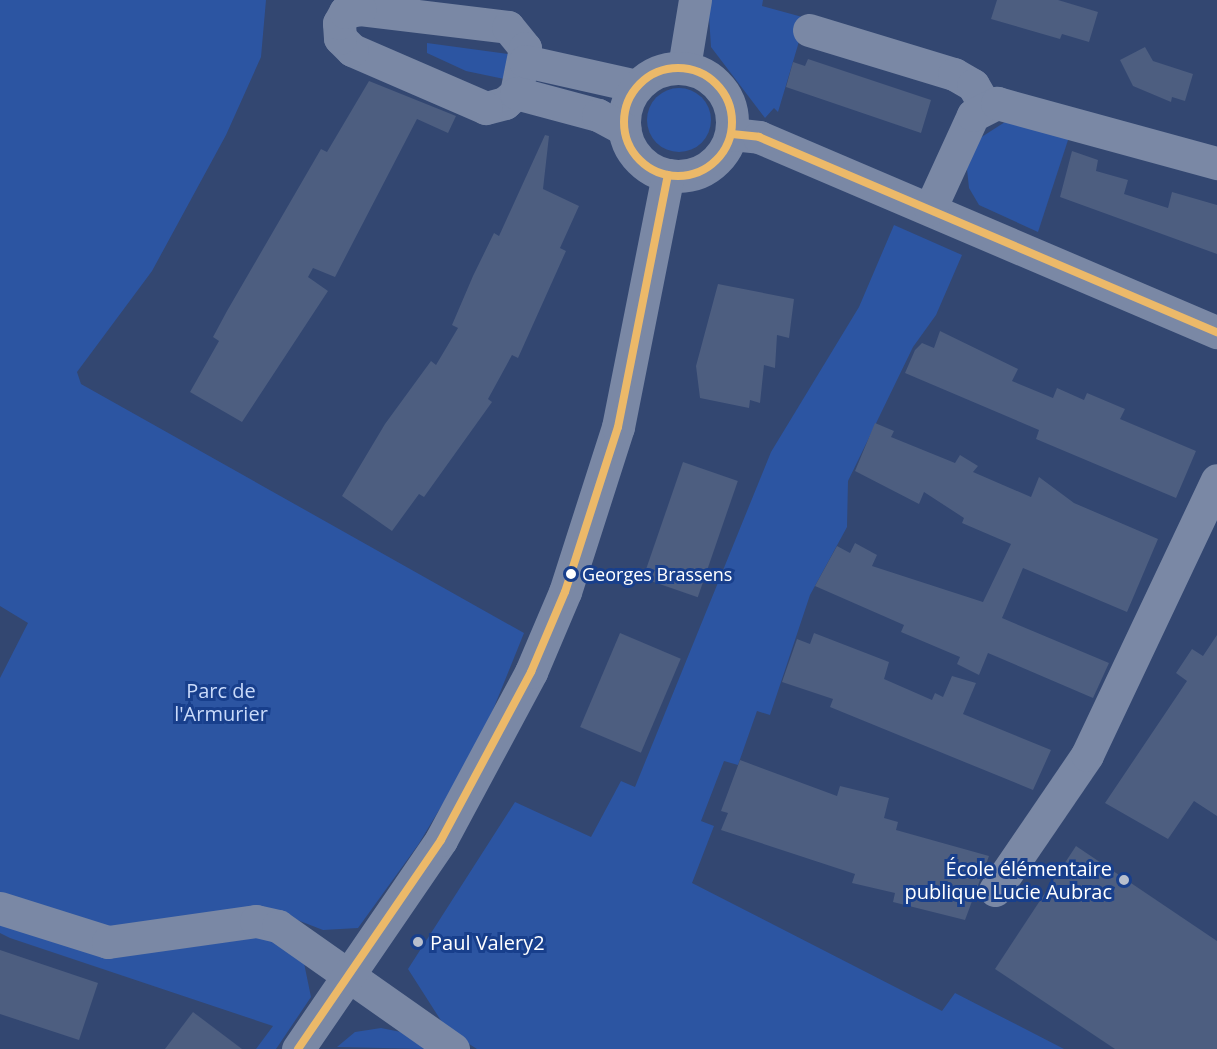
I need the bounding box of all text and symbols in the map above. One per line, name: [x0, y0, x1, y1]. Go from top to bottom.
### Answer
place label: Georges Brassens: [582, 563, 732, 585]
marker: Georges Brassens: [565, 568, 577, 580]
park label: Parc de l'Armurier: [174, 679, 268, 726]
place label: École élémentaire publique Lucie Aubrac: [904, 856, 1112, 903]
marker: École élémentaire publique Lucie Aubrac: [1117, 873, 1131, 887]
place label: Paul Valery2: [430, 930, 545, 954]
marker: Paul Valery2: [411, 935, 425, 949]

